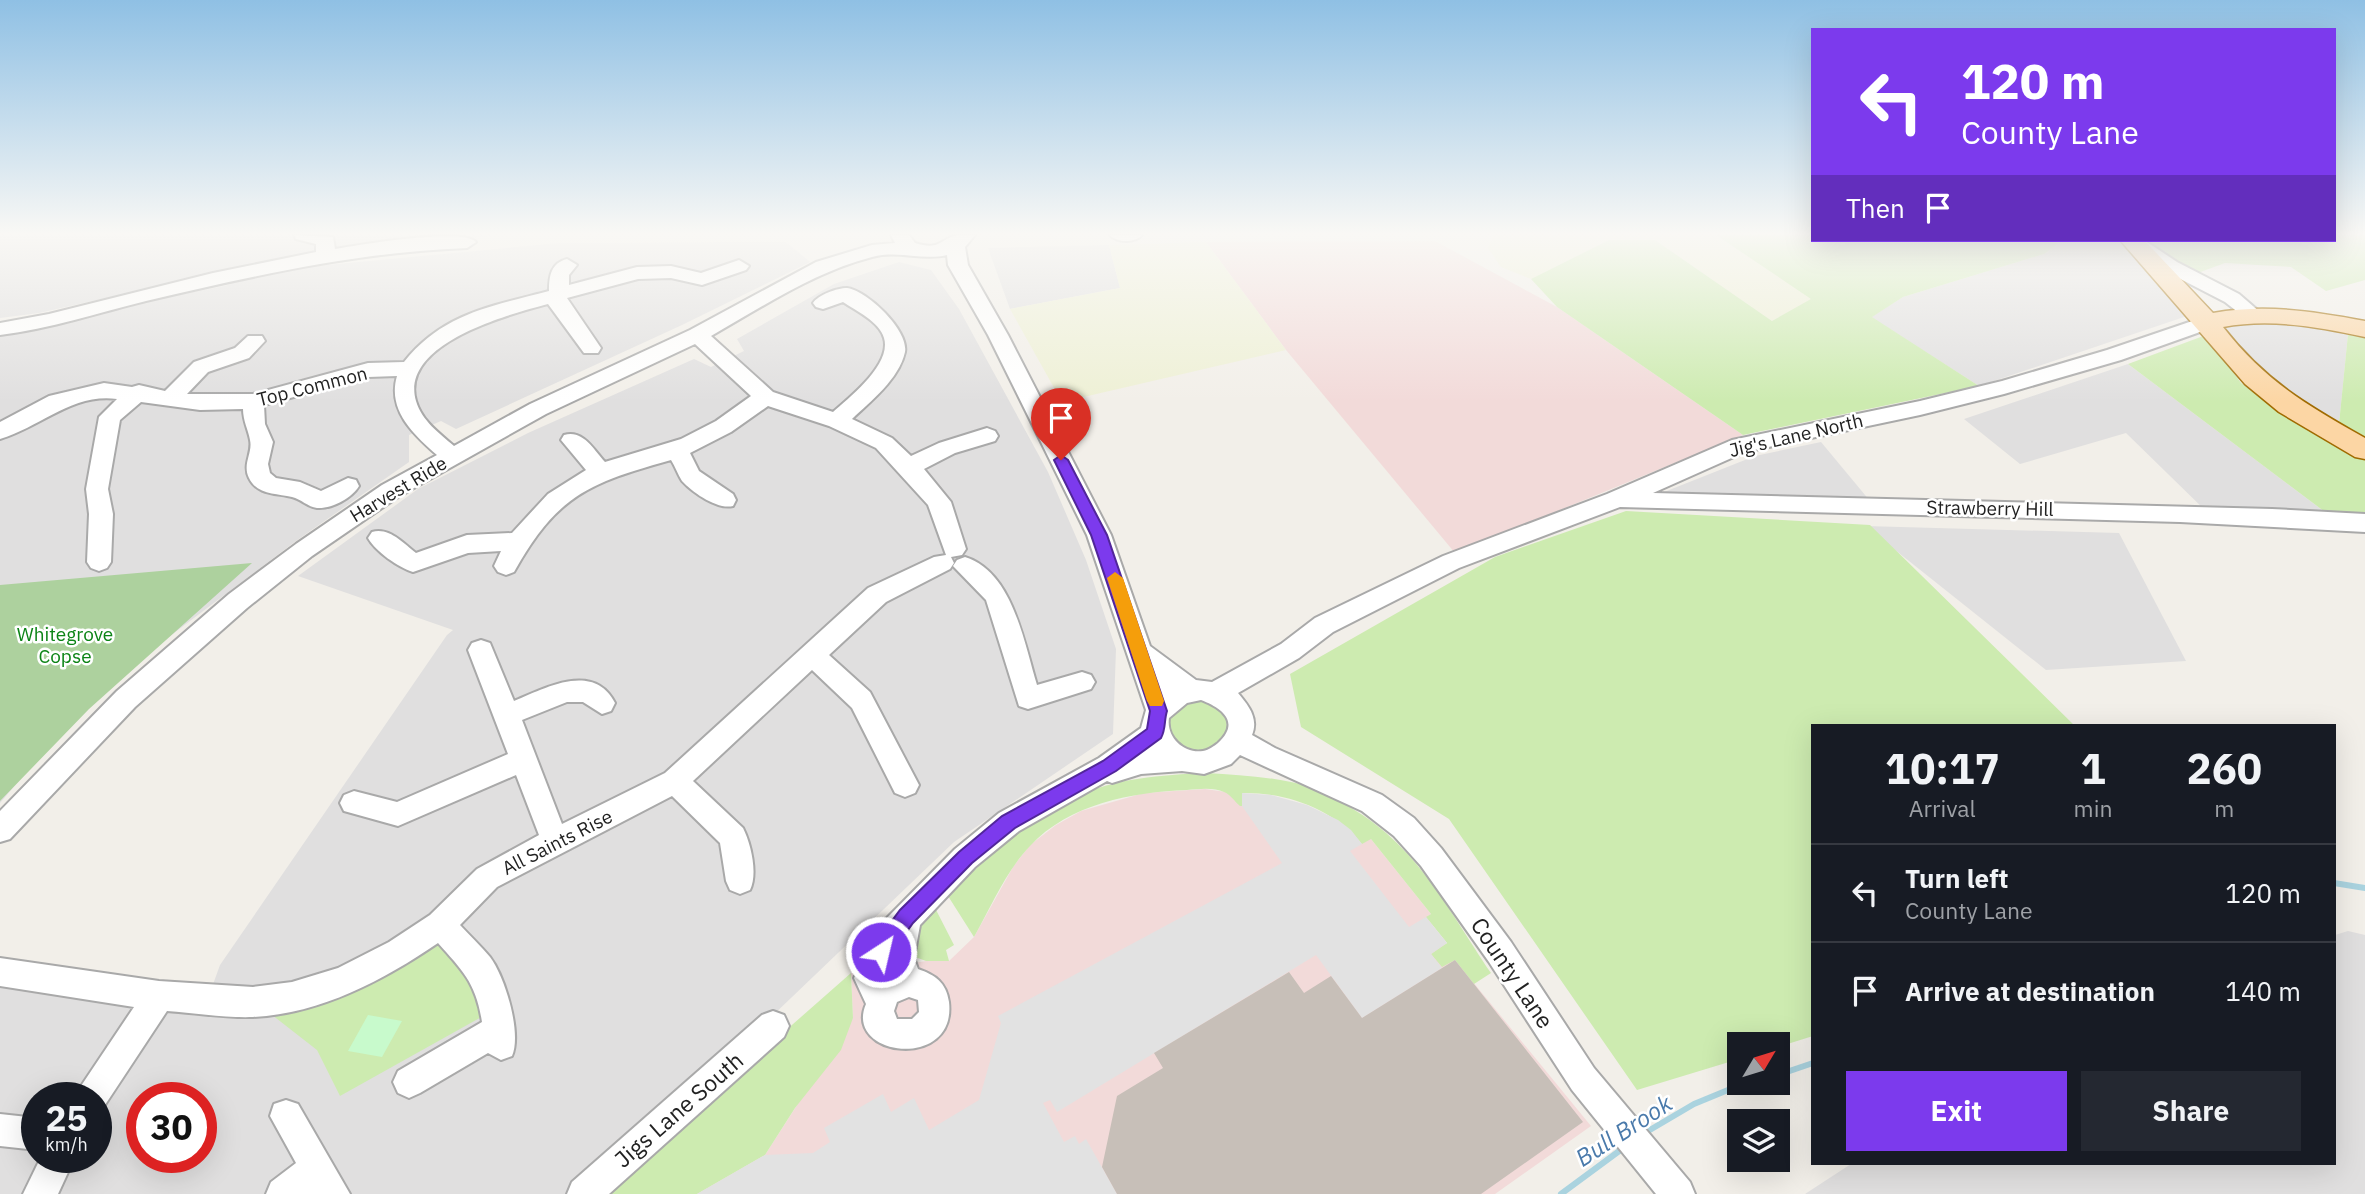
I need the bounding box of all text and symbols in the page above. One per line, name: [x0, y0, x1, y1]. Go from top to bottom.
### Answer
text: 120 m: [1961, 49, 2105, 112]
icon: left: [1846, 56, 1937, 147]
text: County Lane: [1961, 111, 2139, 153]
icon: arrive: [1919, 189, 1957, 227]
text: Then: [1846, 191, 1905, 225]
street label: Top Common: [254, 361, 370, 411]
pin: [1031, 388, 1091, 460]
icon: arrive: [1042, 399, 1080, 437]
street label: Jig's Lane North: [1727, 408, 1865, 462]
street label: Harvest Ride: [345, 451, 451, 527]
street label: Strawberry Hill: [1926, 495, 2054, 521]
park label: Whitegrove Copse: [17, 622, 113, 668]
text: 10:17: [1885, 741, 2000, 796]
text: 1: [2080, 741, 2106, 796]
text: 260: [2186, 741, 2262, 796]
text: Arrival: [1909, 793, 1976, 823]
text: min: [2074, 793, 2112, 823]
text: m: [2214, 793, 2234, 823]
street label: All Saints Rise: [498, 804, 616, 880]
text: Turn left: [1905, 861, 2008, 895]
icon: left: [1846, 874, 1884, 912]
text: 120 m: [2225, 876, 2301, 910]
text: County Lane: [1905, 895, 2033, 925]
street label: County Lane: [1465, 911, 1561, 1034]
position arrow: [844, 915, 918, 989]
icon: arrive: [1846, 972, 1884, 1010]
text: Arrive at destination: [1905, 974, 2155, 1008]
text: 140 m: [2225, 974, 2301, 1008]
north arrow: [1727, 1032, 1790, 1096]
map controls: [1727, 1032, 1790, 1172]
street label: Jigs Lane South: [608, 1045, 749, 1174]
button: Exit: [1846, 1071, 2067, 1151]
button: Share: [2081, 1071, 2301, 1151]
speed limit sign: 30: [126, 1082, 217, 1173]
water label: Bull Brook: [1569, 1087, 1678, 1173]
text: 25: [45, 1095, 88, 1141]
button: layers: [1727, 1109, 1790, 1172]
text: km/h: [45, 1133, 88, 1156]

